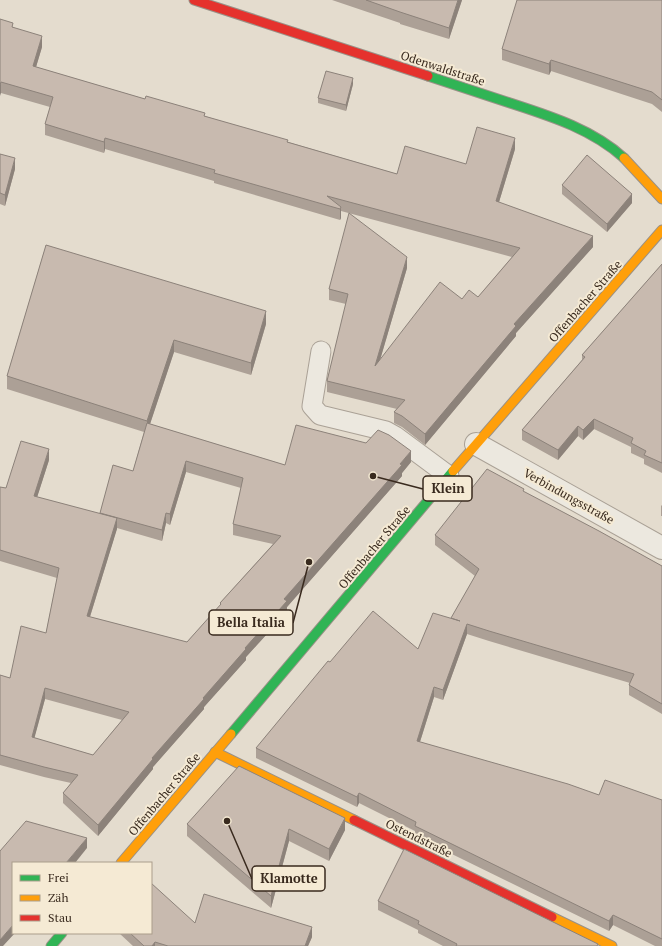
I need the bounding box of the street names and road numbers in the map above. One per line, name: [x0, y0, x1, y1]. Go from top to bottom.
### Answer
street label: Odenwaldstraße: [399, 47, 487, 89]
street label: Offenbacher Straße: [545, 257, 625, 345]
street label: Verbindungsstraße: [521, 465, 617, 527]
street label: Offenbacher Straße: [335, 502, 413, 592]
street label: Offenbacher Straße: [125, 749, 203, 839]
street label: Ostendstraße: [383, 815, 455, 861]

